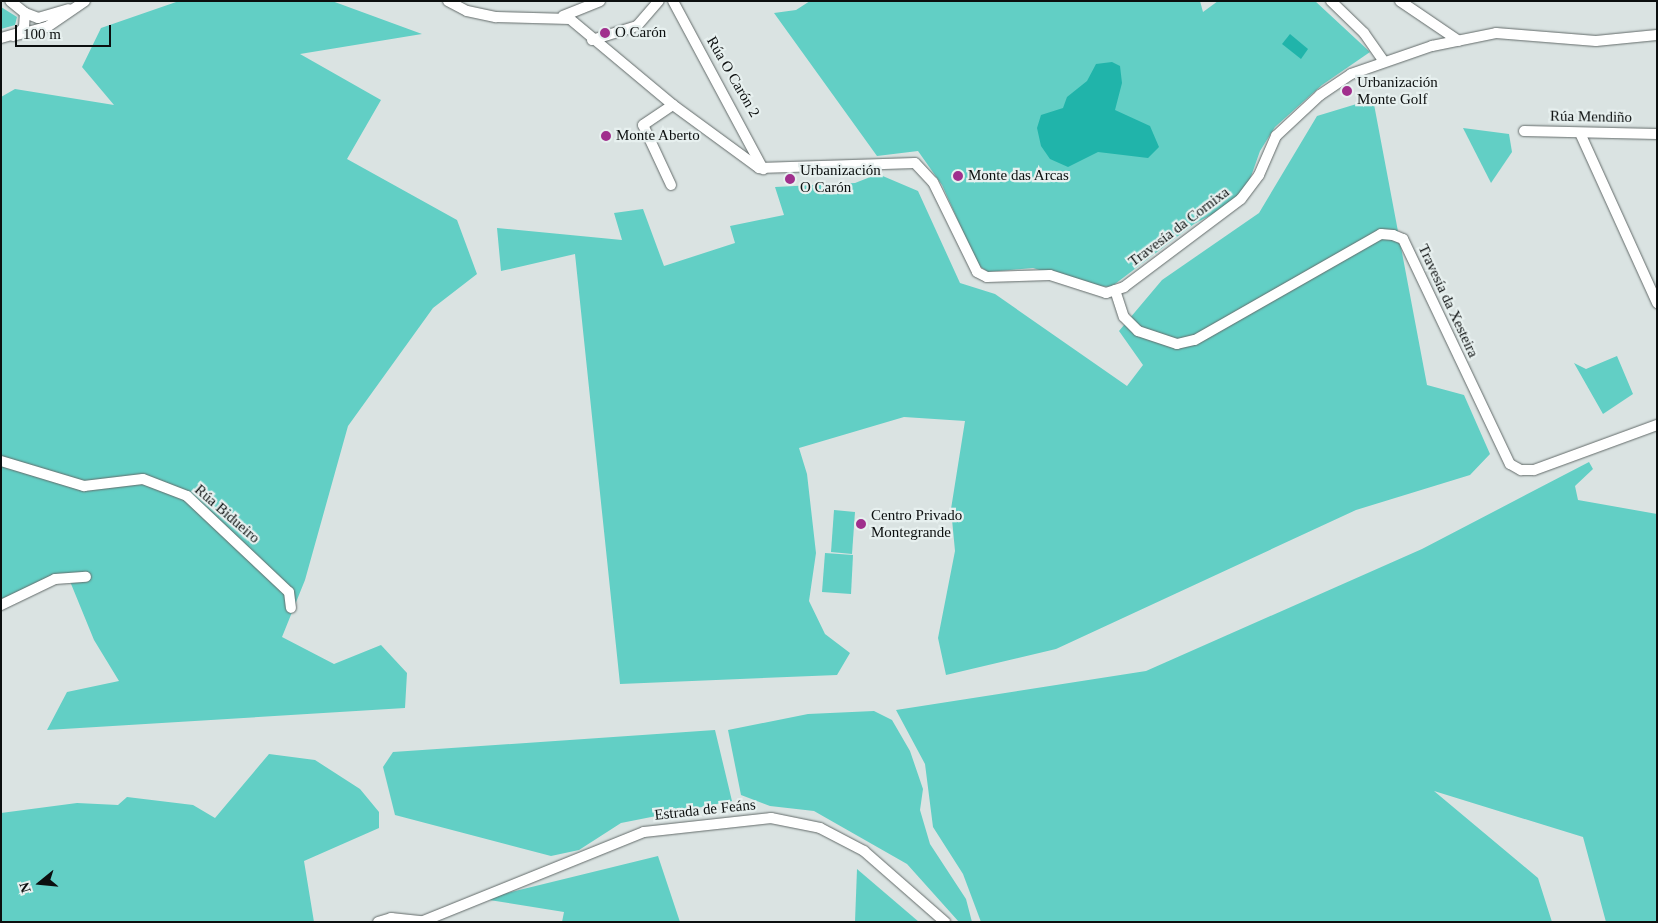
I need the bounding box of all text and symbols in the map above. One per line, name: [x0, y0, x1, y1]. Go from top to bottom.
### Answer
scale bar: [18, 15, 114, 47]
place label: O Carón: [615, 24, 666, 42]
text: 100 m: [23, 26, 61, 42]
marker: O Carón: [599, 27, 611, 39]
street label: Rúa O Carón 2: [703, 33, 763, 121]
place label: Urbanización Monte Golf: [1357, 73, 1438, 108]
marker: Urbanización Monte Golf: [1341, 85, 1353, 97]
street label: Rúa Mendiño: [1550, 107, 1632, 127]
place label: Monte Aberto: [616, 127, 701, 145]
marker: Monte Aberto: [600, 130, 612, 142]
place label: Urbanización O Carón: [800, 161, 881, 196]
place label: Monte das Arcas: [968, 167, 1070, 185]
marker: Monte das Arcas: [952, 170, 964, 182]
marker: Urbanización O Carón: [784, 173, 796, 185]
street label: Travesía da Cornixa: [1125, 183, 1233, 271]
street label: Travesía da Xesteira: [1414, 242, 1482, 360]
street label: Rúa Bidueiro: [191, 481, 263, 547]
place label: Centro Privado Montegrande: [871, 506, 962, 541]
marker: Centro Privado Montegrande: [855, 518, 867, 530]
street label: Estrada de Feáns: [654, 796, 756, 824]
north arrow: [15, 858, 65, 908]
text: N: [17, 880, 34, 895]

